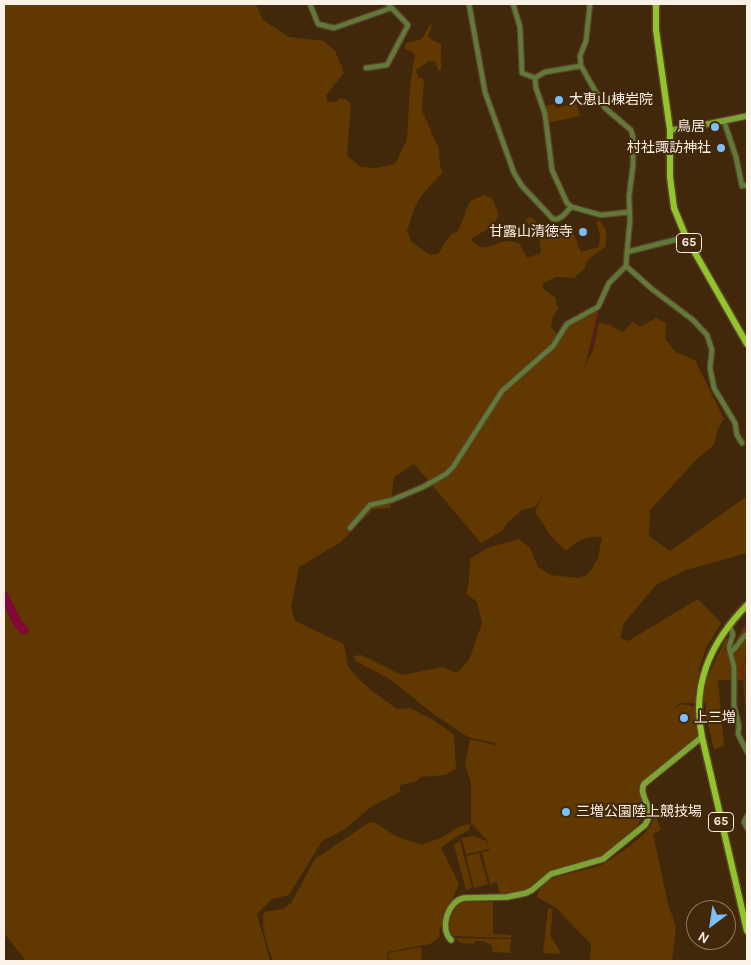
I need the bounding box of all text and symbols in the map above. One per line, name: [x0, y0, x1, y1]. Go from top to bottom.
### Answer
place label: 大恵山棟岩院: [569, 92, 653, 108]
marker: 大恵山棟岩院: [553, 94, 565, 106]
place label: 鳥居: [677, 119, 705, 135]
marker: 鳥居: [709, 121, 721, 133]
place label: 村社諏訪神社: [627, 140, 711, 156]
marker: 村社諏訪神社: [715, 142, 727, 154]
place label: 甘露山清徳寺: [489, 224, 573, 240]
marker: 甘露山清徳寺: [577, 226, 589, 238]
road number: 65: [676, 234, 702, 252]
place label: 上三増: [694, 710, 736, 726]
marker: 上三増: [678, 712, 690, 724]
place label: 三増公園陸上競技場: [576, 804, 702, 820]
marker: 三増公園陸上競技場: [560, 806, 572, 818]
road number: 65: [708, 812, 734, 832]
north arrow: [686, 900, 736, 950]
text: N: [695, 928, 712, 947]

